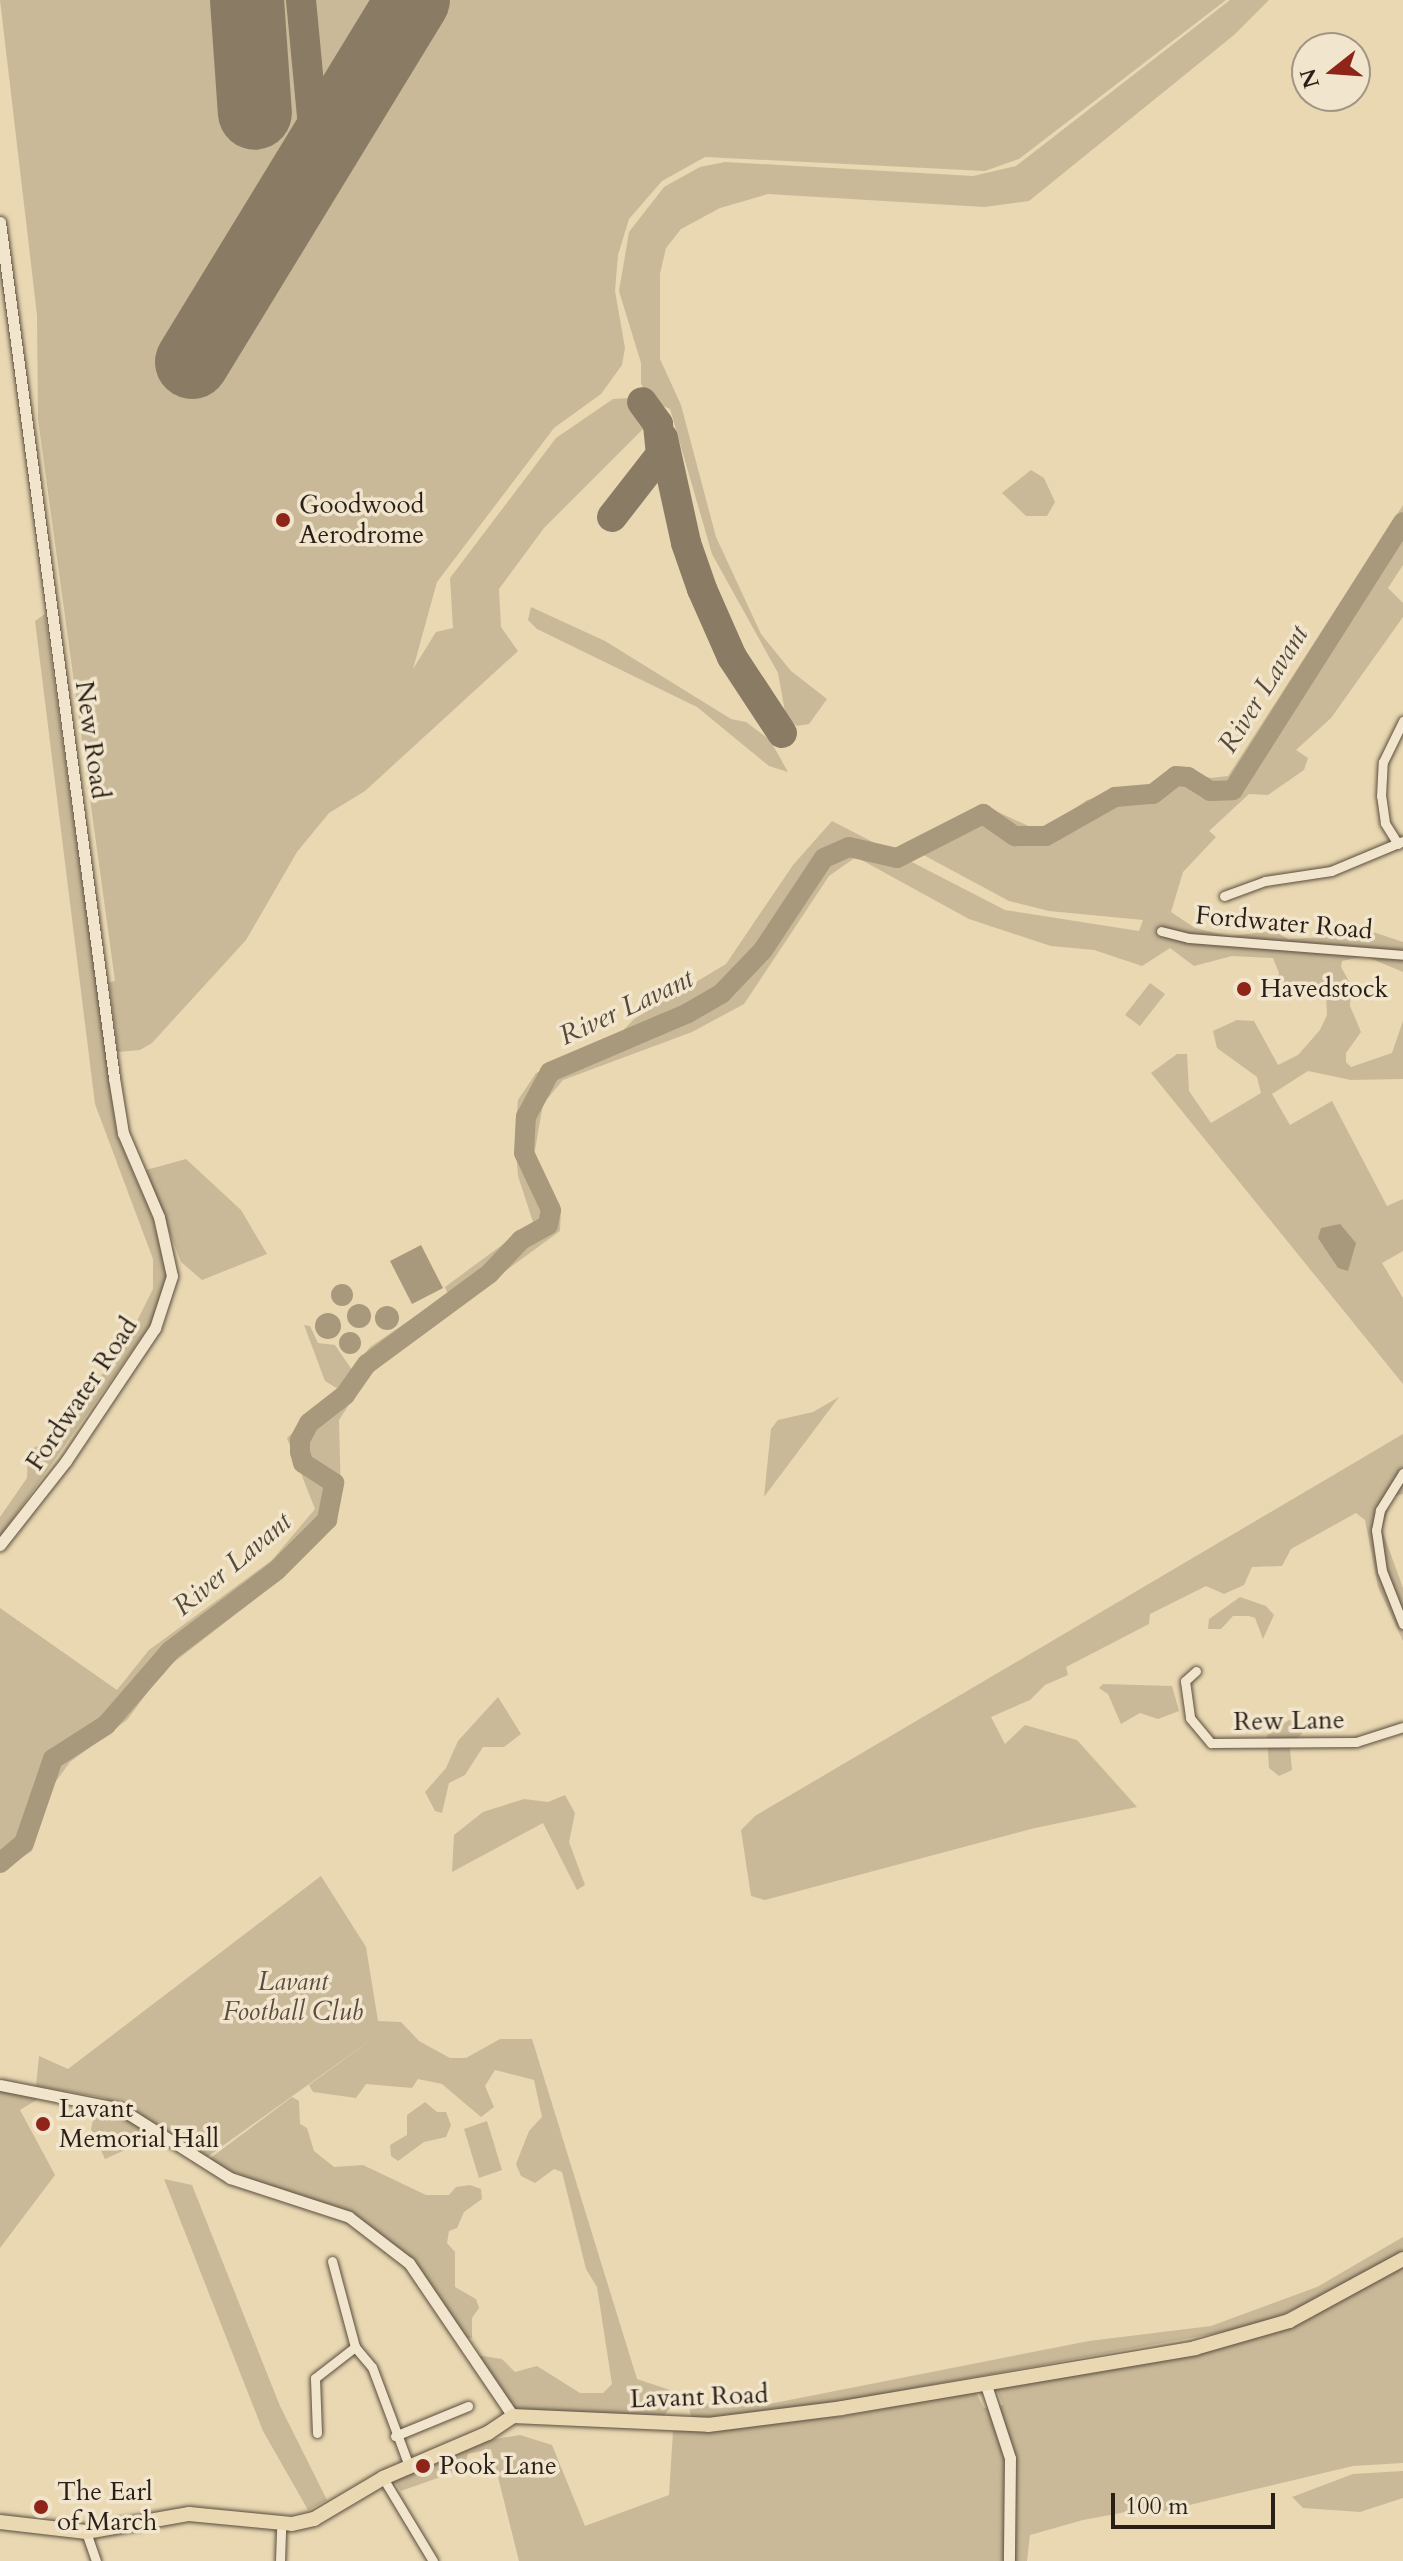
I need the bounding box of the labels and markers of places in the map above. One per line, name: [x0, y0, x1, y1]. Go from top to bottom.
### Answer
place label: Goodwood Aerodrome: [299, 489, 424, 550]
marker: Goodwood Aerodrome: [274, 511, 292, 529]
place label: Havedstock: [1260, 973, 1389, 1005]
marker: Havedstock: [1235, 980, 1253, 998]
place label: Lavant Memorial Hall: [59, 2093, 219, 2154]
marker: Lavant Memorial Hall: [34, 2115, 52, 2133]
place label: Pook Lane: [439, 2450, 557, 2482]
marker: Pook Lane: [414, 2457, 432, 2475]
place label: The Earl of March: [57, 2476, 157, 2538]
marker: The Earl of March: [32, 2498, 50, 2516]

